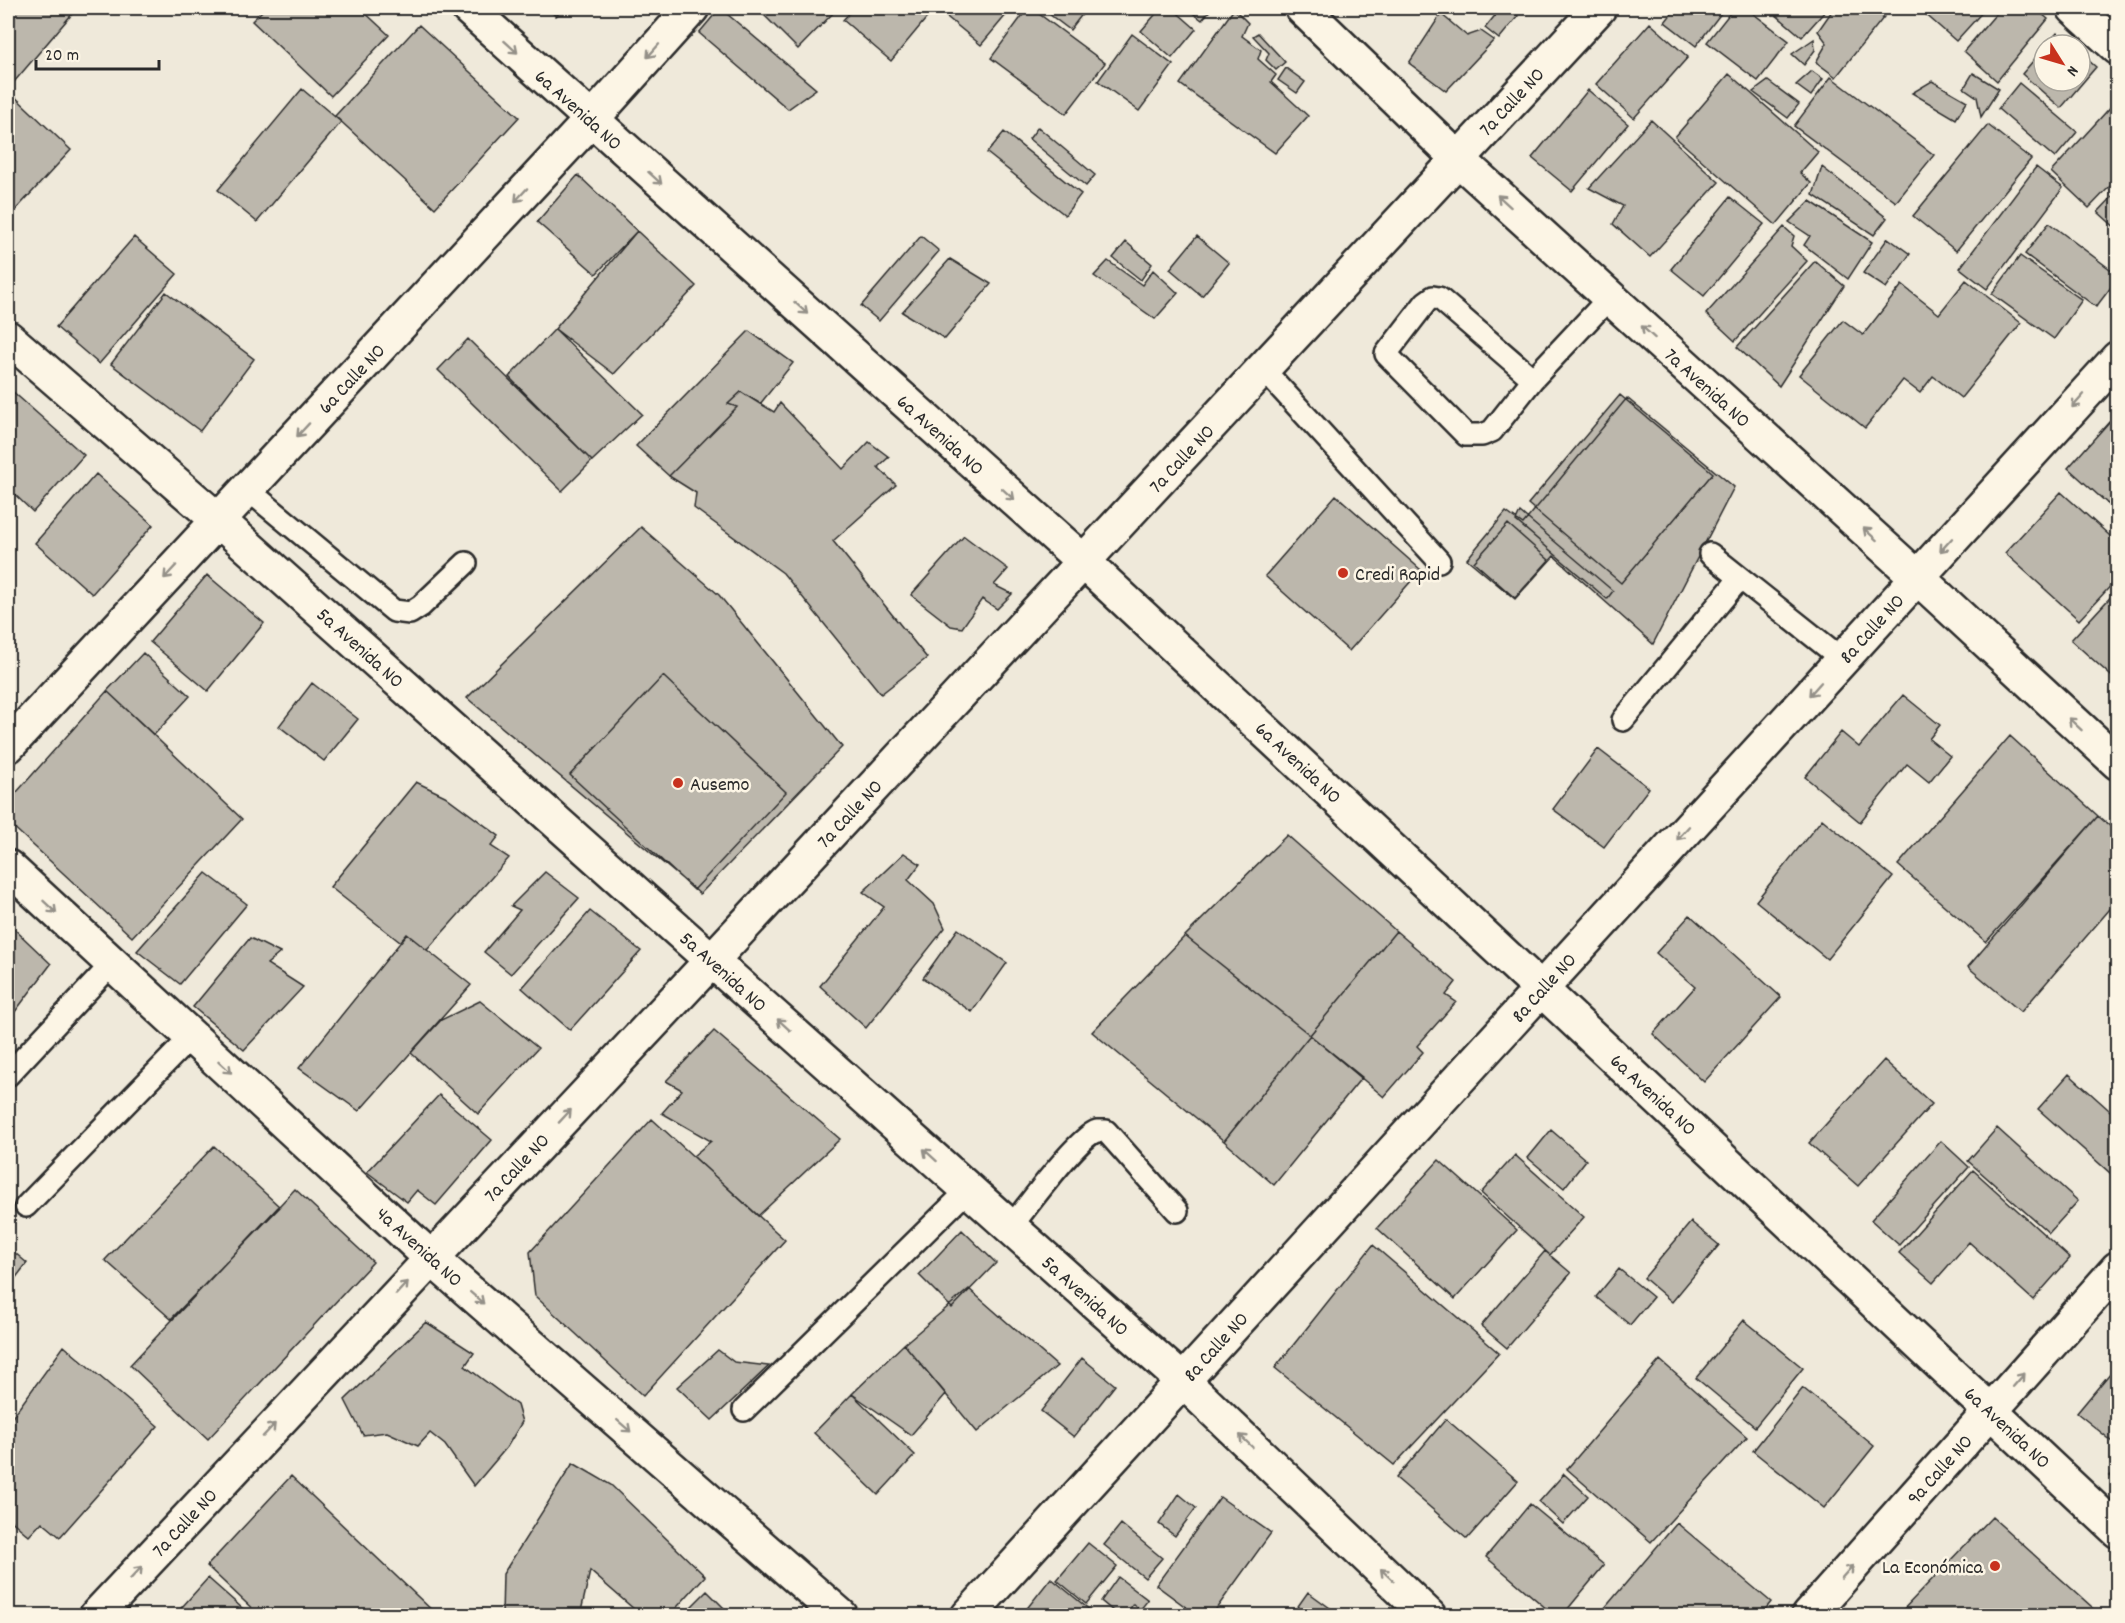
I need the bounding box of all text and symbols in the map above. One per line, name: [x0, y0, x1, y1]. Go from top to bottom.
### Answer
scale bar: [36, 33, 159, 71]
north arrow: [2032, 33, 2092, 93]
one-way arrow: [503, 40, 518, 54]
one-way arrow: [646, 43, 660, 58]
text: 20 m: [45, 44, 79, 69]
text: N: [2060, 60, 2084, 81]
street label: 7a Calle NO: [1474, 62, 1552, 144]
street label: 6a Avenida NO: [527, 64, 627, 158]
one-way arrow: [648, 171, 663, 185]
one-way arrow: [514, 187, 529, 202]
one-way arrow: [1497, 194, 1512, 208]
one-way arrow: [793, 301, 808, 315]
one-way arrow: [1641, 325, 1656, 339]
street label: 6a Calle NO: [313, 339, 393, 422]
street label: 7a Avenida NO: [1657, 343, 1755, 436]
street label: 6a Avenida NO: [889, 389, 989, 483]
one-way arrow: [2071, 393, 2085, 408]
street label: 7a Calle NO: [1144, 419, 1222, 501]
one-way arrow: [296, 422, 310, 437]
one-way arrow: [1000, 487, 1015, 501]
one-way arrow: [1862, 527, 1877, 541]
one-way arrow: [1939, 537, 1953, 552]
place label: Credi Rapid: [1355, 562, 1440, 590]
one-way arrow: [163, 564, 177, 579]
marker: Credi Rapid: [1336, 566, 1350, 580]
street label: 8a Calle NO: [1834, 589, 1912, 671]
street label: 5a Avenida NO: [309, 602, 409, 696]
one-way arrow: [1808, 681, 1822, 696]
one-way arrow: [2067, 716, 2082, 731]
street label: 6a Avenida NO: [1247, 717, 1347, 812]
place label: Ausemo: [690, 772, 749, 800]
street label: 7a Calle NO: [812, 774, 890, 856]
marker: Ausemo: [671, 776, 685, 790]
one-way arrow: [1676, 825, 1690, 840]
one-way arrow: [43, 900, 58, 914]
street label: 5a Avenida NO: [672, 926, 772, 1020]
street label: 8a Calle NO: [1506, 948, 1584, 1030]
one-way arrow: [777, 1018, 792, 1032]
street label: 6a Avenida NO: [1602, 1049, 1702, 1144]
one-way arrow: [217, 1060, 232, 1074]
one-way arrow: [558, 1108, 572, 1123]
street label: 7a Calle NO: [479, 1128, 557, 1210]
one-way arrow: [923, 1148, 938, 1162]
street label: 4a Avenida NO: [369, 1202, 467, 1295]
street label: 5a Avenida NO: [1034, 1250, 1134, 1344]
one-way arrow: [395, 1281, 409, 1296]
one-way arrow: [469, 1291, 484, 1305]
street label: 8a Calle NO: [1178, 1307, 1256, 1389]
one-way arrow: [2012, 1372, 2026, 1387]
street label: 6a Avenida NO: [1956, 1382, 2056, 1477]
one-way arrow: [616, 1419, 631, 1433]
one-way arrow: [262, 1423, 276, 1438]
street label: 9a Calle NO: [1902, 1429, 1981, 1513]
one-way arrow: [1238, 1434, 1253, 1448]
street label: 7a Calle NO: [147, 1483, 225, 1565]
place label: La Económica: [1882, 1555, 1984, 1583]
marker: La Económica: [1988, 1559, 2002, 1573]
one-way arrow: [129, 1565, 143, 1580]
one-way arrow: [1840, 1565, 1854, 1580]
one-way arrow: [1380, 1568, 1395, 1582]

